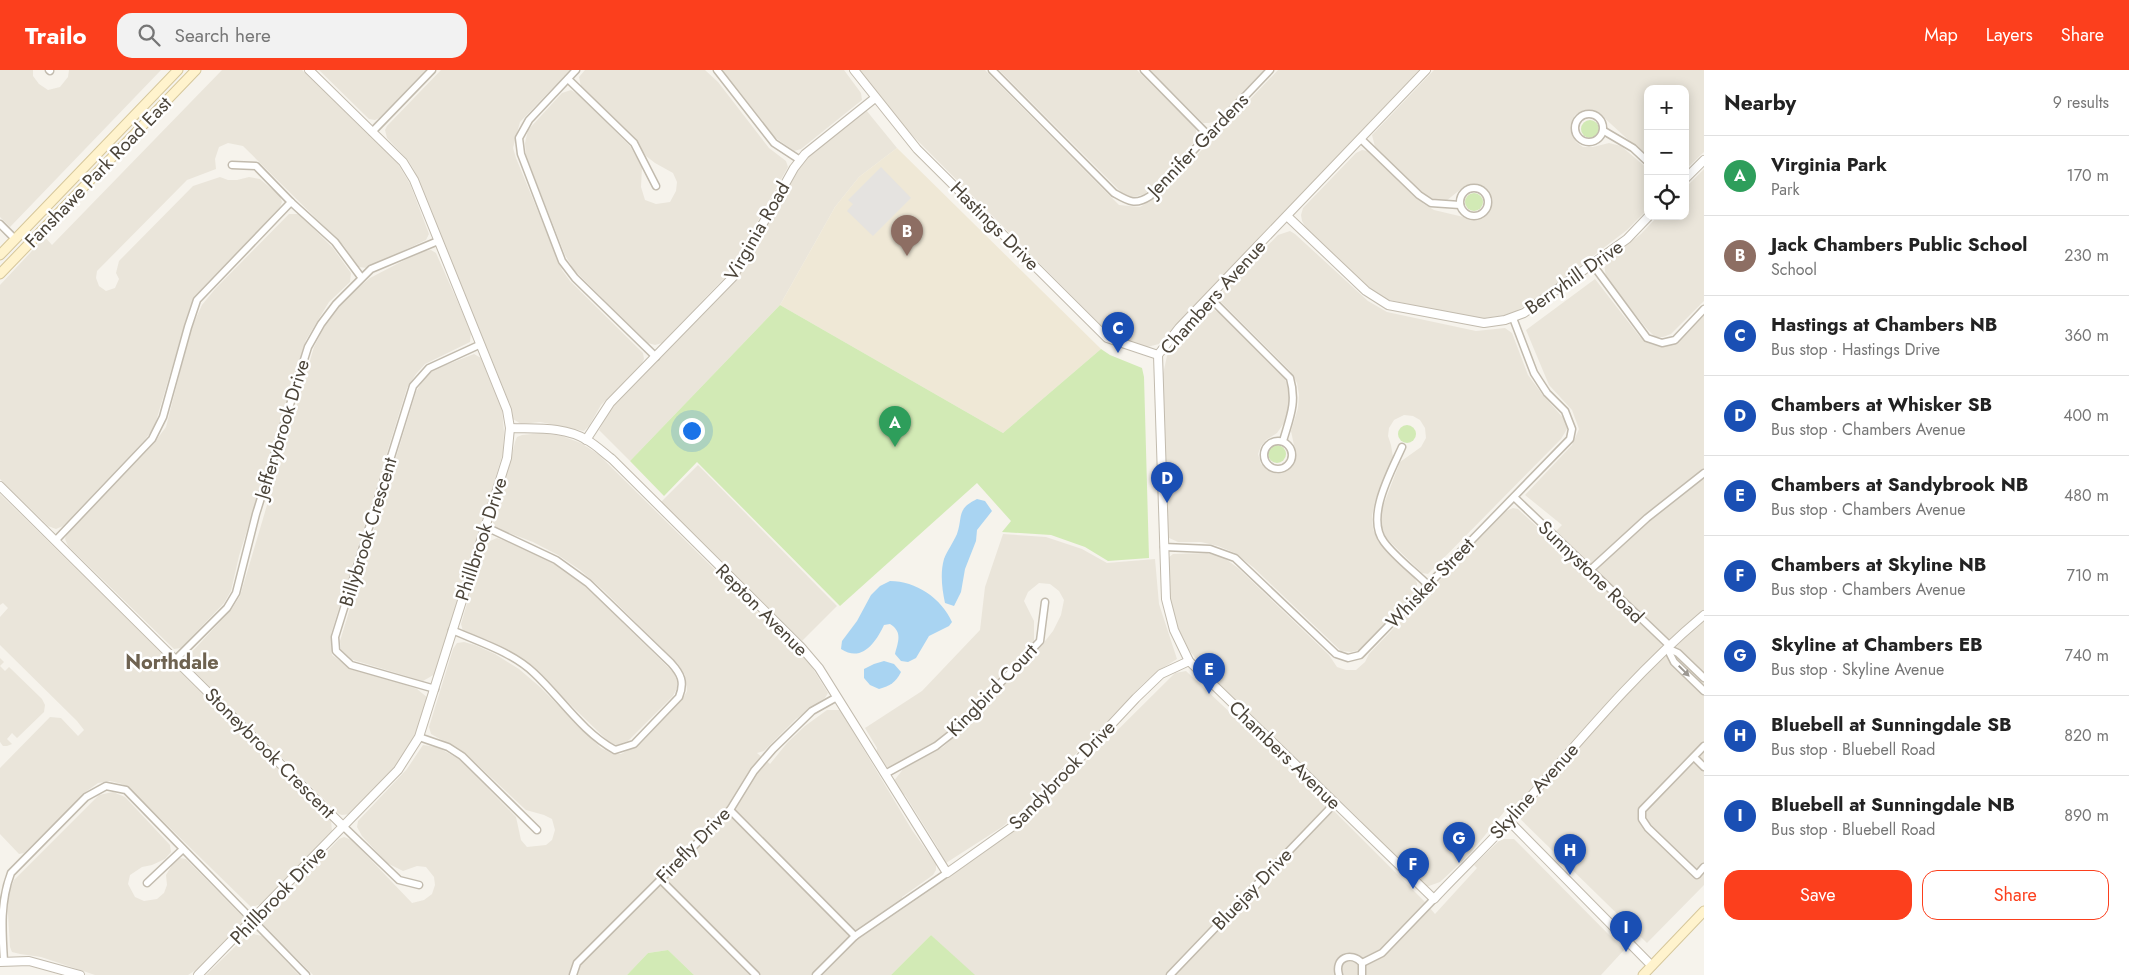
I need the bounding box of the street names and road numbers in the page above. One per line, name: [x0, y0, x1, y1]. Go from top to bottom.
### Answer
street label: Jennifer Gardens: [1139, 87, 1255, 205]
street label: Fanshawe Park Road East: [19, 90, 178, 254]
street label: Hastings Drive: [944, 175, 1046, 277]
street label: Virginia Road: [718, 177, 796, 285]
street label: Chambers Avenue: [1154, 233, 1272, 361]
street label: Berryhill Drive: [1520, 233, 1629, 321]
street label: Jefferybrook Drive: [247, 356, 316, 505]
street label: Billybrook Crescent: [332, 454, 404, 610]
street label: Phillbrook Drive: [448, 474, 514, 604]
street label: Sunnystone Road: [1532, 514, 1650, 630]
street label: Whisker Street: [1380, 531, 1481, 634]
street label: Repton Avenue: [710, 558, 814, 662]
street label: Kingbird Court: [941, 637, 1044, 742]
street label: Stoneybrook Crescent: [199, 682, 342, 825]
street label: Chambers Avenue: [1223, 694, 1347, 816]
street label: Sandybrook Drive: [1003, 714, 1121, 836]
street label: Skyline Avenue: [1483, 737, 1585, 845]
street label: Firefly Drive: [650, 801, 736, 889]
street label: Phillbrook Drive: [224, 839, 332, 950]
street label: Bluejay Drive: [1206, 842, 1298, 936]

